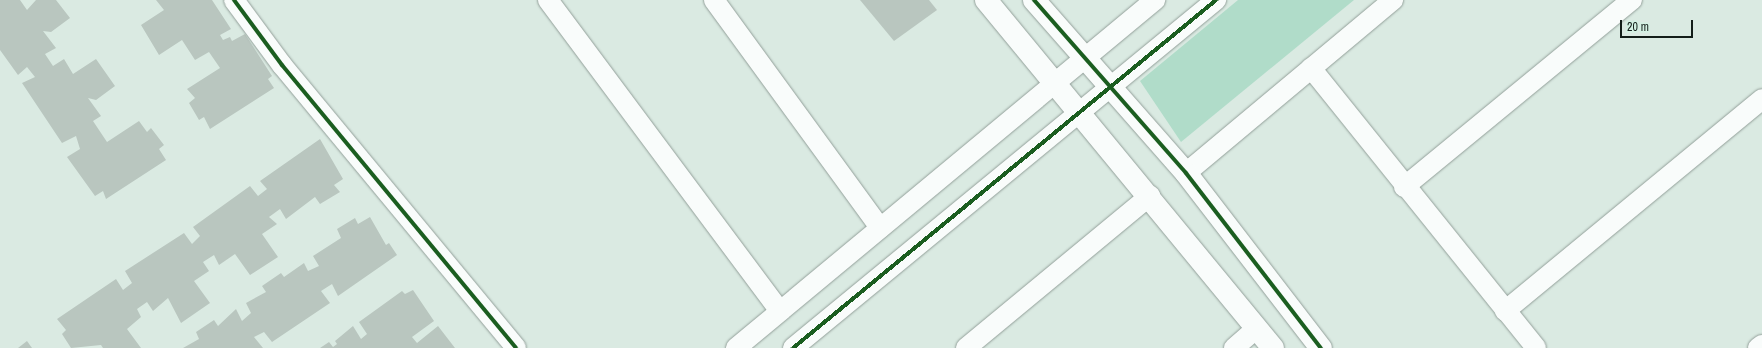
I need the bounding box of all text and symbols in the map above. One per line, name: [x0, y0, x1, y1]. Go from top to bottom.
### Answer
scale bar: [1622, 12, 1695, 38]
text: 20 m: [1627, 19, 1649, 35]

